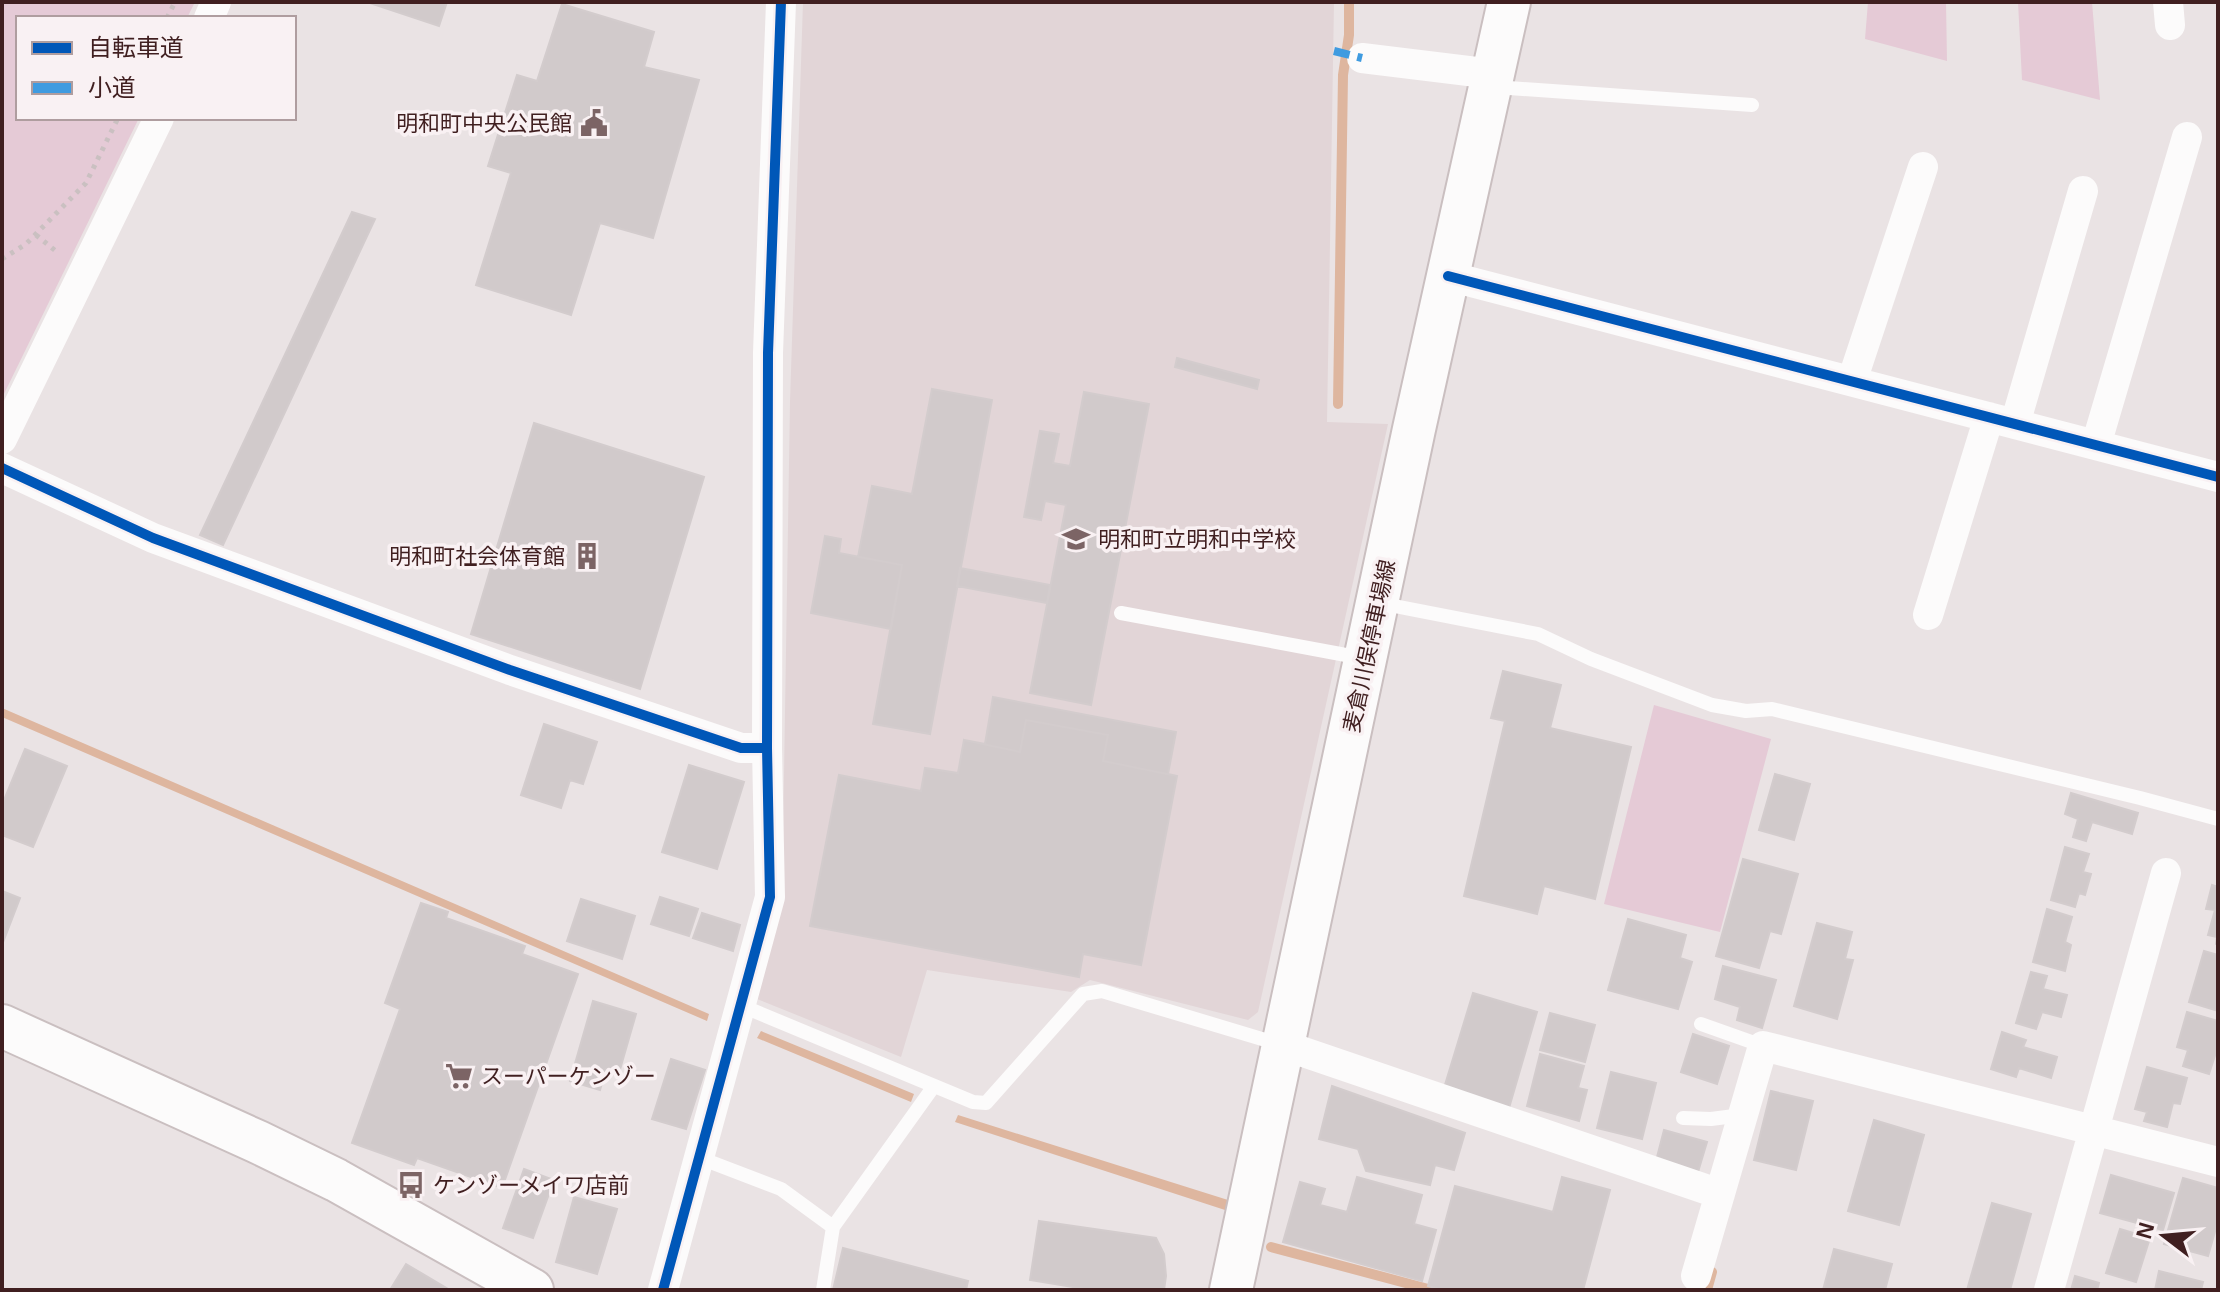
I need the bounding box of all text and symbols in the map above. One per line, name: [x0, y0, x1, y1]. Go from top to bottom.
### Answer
legend: [16, 16, 296, 120]
text: 自転車道: [88, 34, 184, 61]
text: 小道: [88, 74, 136, 101]
public building icon: 明和町中央公民館: [579, 108, 609, 138]
place label: 明和町中央公民館: [396, 111, 572, 136]
school or university icon: 明和町立明和中学校: [1061, 524, 1091, 554]
place label: 明和町立明和中学校: [1098, 527, 1296, 552]
building icon: 明和町社会体育館: [572, 541, 602, 571]
place label: 明和町社会体育館: [389, 544, 565, 569]
street label: 麦倉川俣停車場線: [1339, 557, 1400, 735]
supermarket icon: スーパーケンゾー: [444, 1061, 474, 1091]
place label: スーパーケンゾー: [481, 1064, 656, 1089]
bus stop icon: ケンゾーメイワ店前: [396, 1170, 426, 1200]
place label: ケンゾーメイワ店前: [433, 1173, 629, 1198]
north arrow: [2124, 1196, 2204, 1276]
text: N: [2131, 1220, 2159, 1242]

